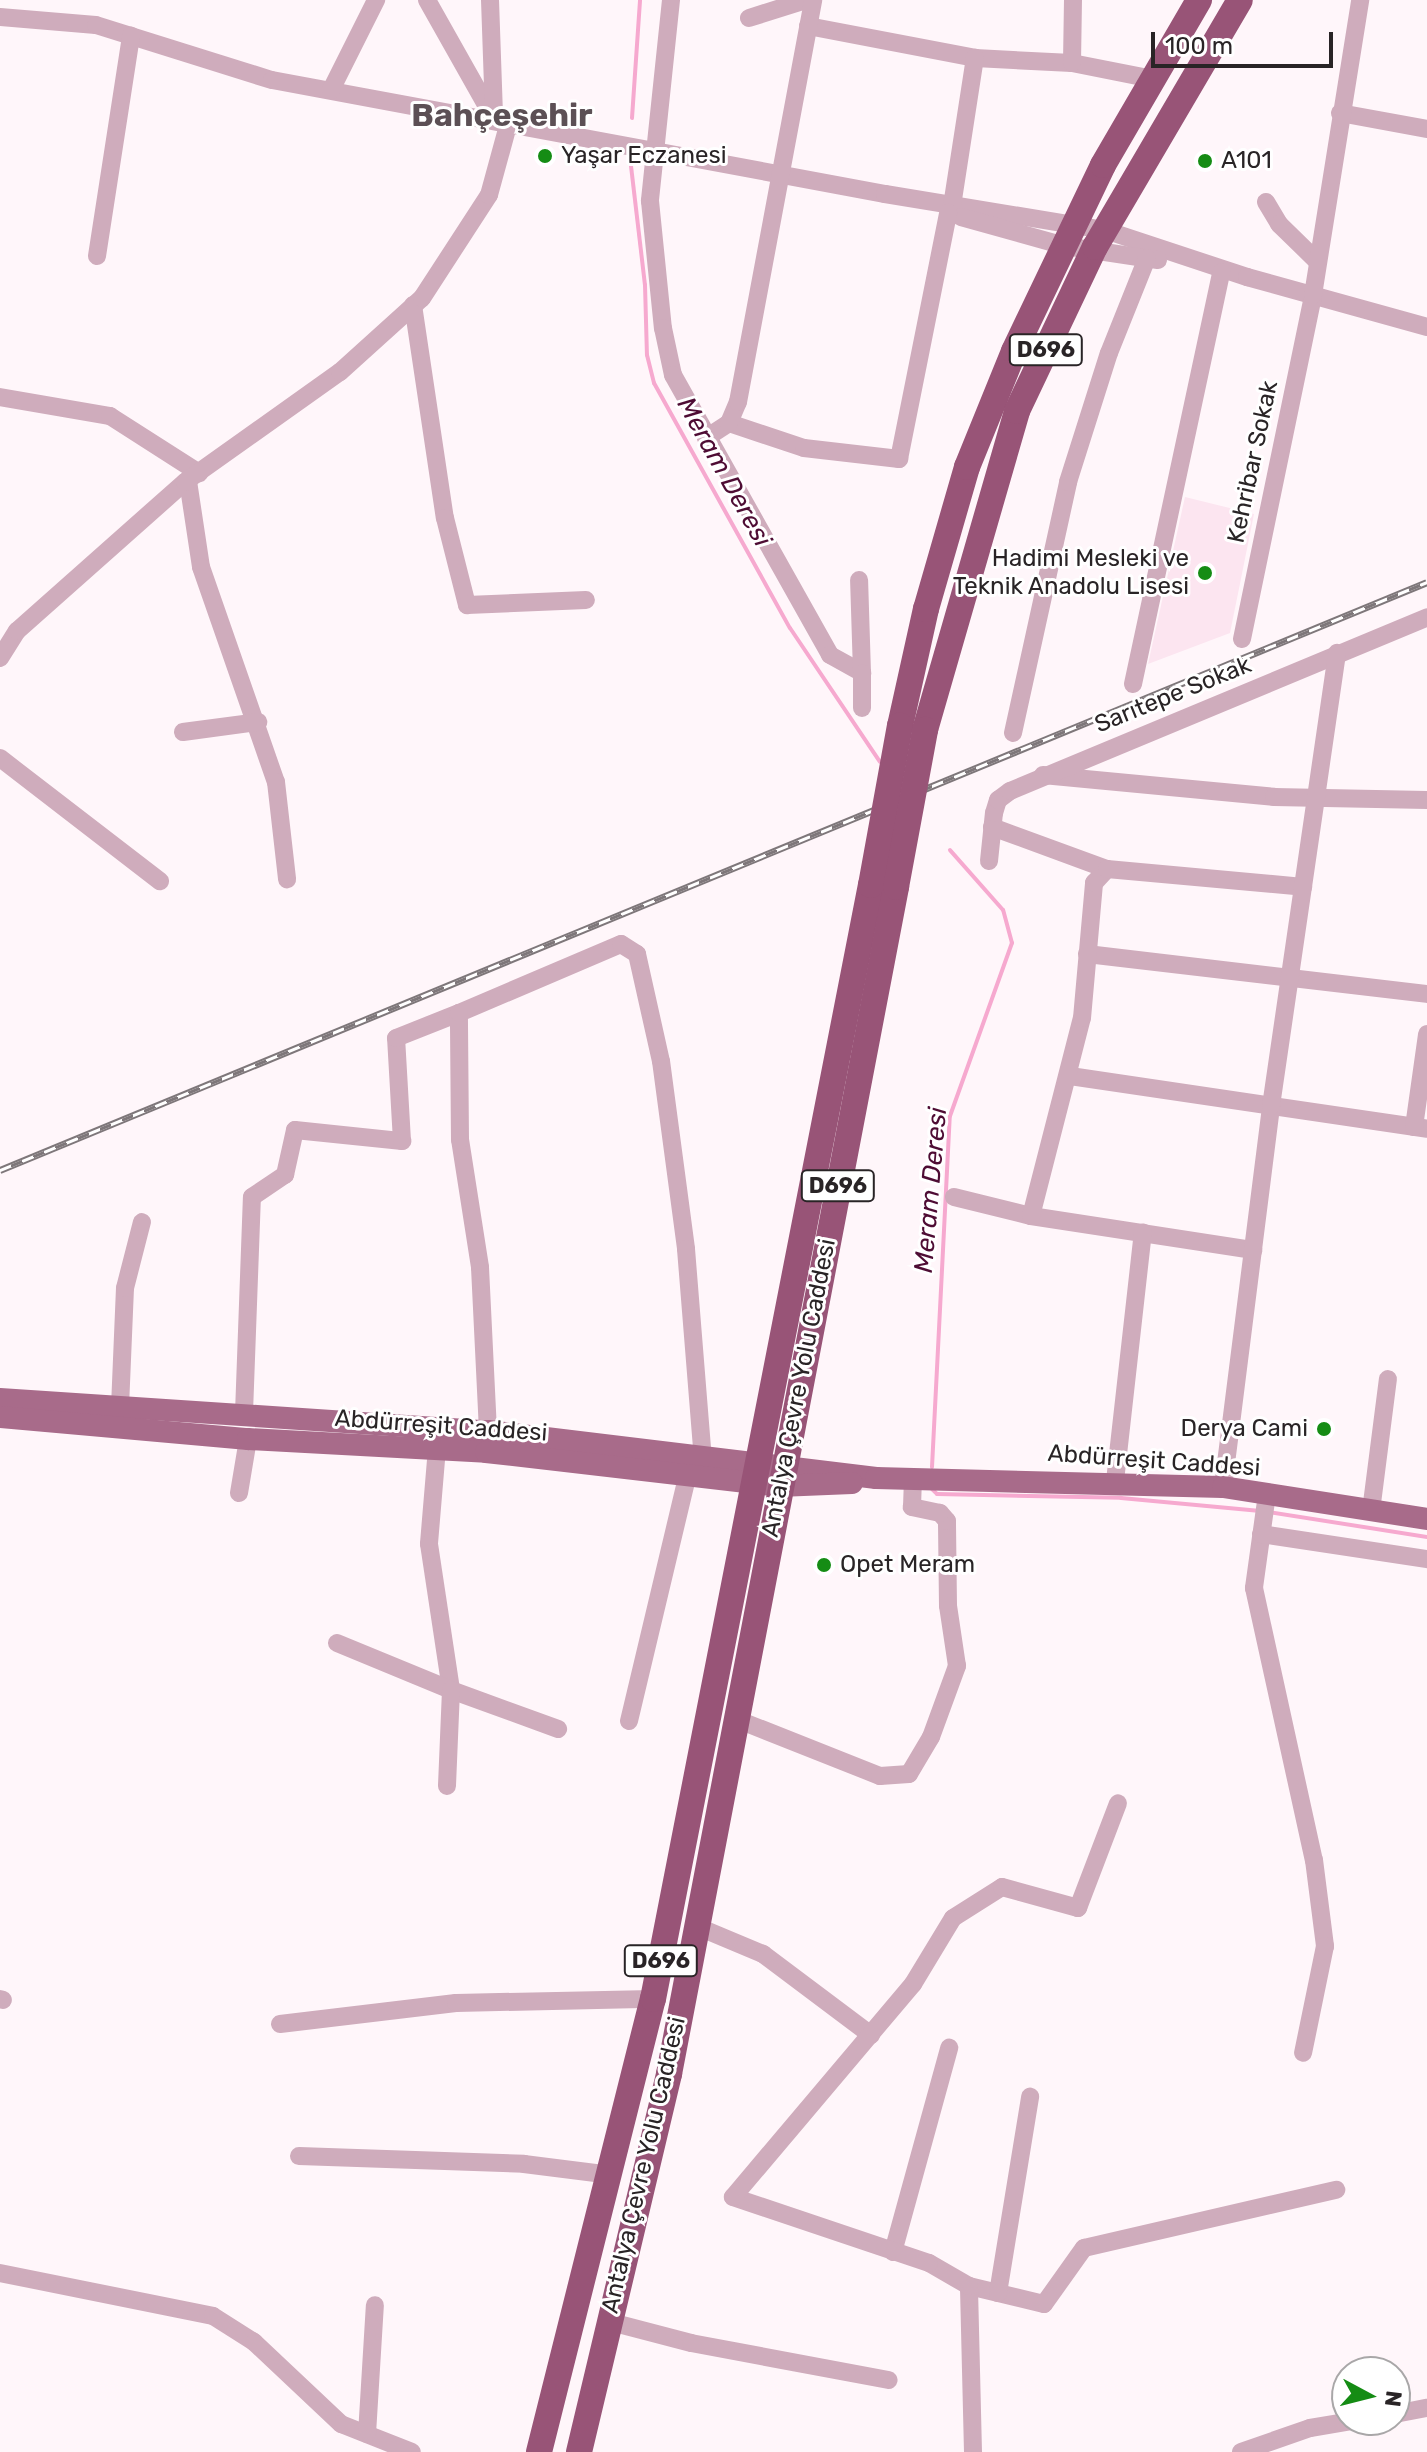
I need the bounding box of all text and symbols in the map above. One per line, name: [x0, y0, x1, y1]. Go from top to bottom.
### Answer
scale bar: [1155, 16, 1337, 66]
text: 100 m: [1165, 32, 1233, 60]
district label: Bahçeşehir: [411, 96, 593, 134]
place label: Yaşar Eczanesi: [561, 142, 727, 170]
marker: Yaşar Eczanesi: [536, 147, 554, 165]
place label: A101: [1221, 147, 1272, 175]
marker: A101: [1196, 152, 1214, 170]
road number: D696: [1008, 332, 1084, 368]
street label: Kehribar Sokak: [1222, 378, 1284, 546]
water label: Meram Deresi: [670, 392, 778, 552]
place label: Hadimi Mesleki ve Teknik Anadolu Lisesi: [952, 545, 1189, 601]
marker: Hadimi Mesleki ve Teknik Anadolu Lisesi: [1196, 564, 1214, 582]
street label: Sarıtepe Sokak: [1091, 651, 1255, 739]
water label: Meram Deresi: [908, 1106, 954, 1274]
road number: D696: [800, 1168, 876, 1204]
street label: Antalya Çevre Yolu Caddesi: [756, 1236, 842, 1540]
street label: Abdürreşit Caddesi: [334, 1404, 548, 1448]
place label: Derya Cami: [1181, 1415, 1308, 1443]
marker: Derya Cami: [1315, 1420, 1333, 1438]
street label: Abdürreşit Caddesi: [1047, 1439, 1261, 1483]
place label: Opet Meram: [840, 1551, 975, 1579]
marker: Opet Meram: [815, 1556, 833, 1574]
road number: D696: [623, 1943, 699, 1979]
street label: Antalya Çevre Yolu Caddesi: [596, 2014, 692, 2316]
north arrow: [1331, 2356, 1411, 2436]
text: N: [1379, 2389, 1408, 2408]

